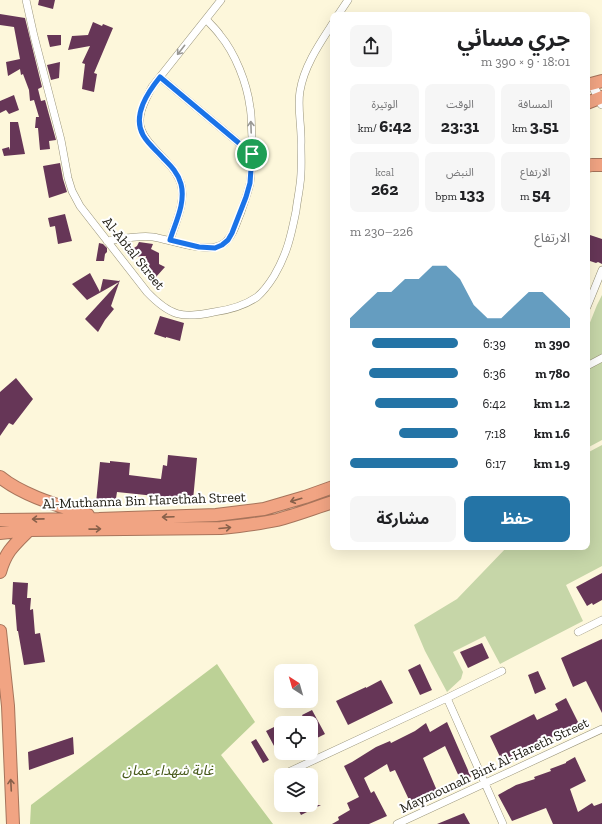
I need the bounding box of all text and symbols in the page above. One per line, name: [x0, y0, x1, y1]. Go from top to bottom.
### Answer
button: share: [350, 25, 392, 67]
text: جري مسائي: [457, 25, 570, 52]
one-way arrow: [177, 44, 186, 55]
text: 18:01 · 9 × 390 m: [481, 54, 570, 69]
text: الوتيرة: [371, 98, 398, 111]
text: الوقت: [446, 98, 474, 111]
text: المسافة: [518, 98, 553, 111]
text: 6:42: [379, 116, 411, 136]
text: 23:31: [441, 116, 479, 136]
text: 3.51: [530, 116, 559, 136]
one-way arrow: [248, 121, 255, 134]
text: /km: [358, 122, 379, 135]
text: km: [512, 122, 530, 135]
pin: [235, 137, 269, 171]
icon: arrive: [241, 143, 263, 165]
text: kcal: [375, 166, 394, 179]
text: النبض: [446, 166, 474, 179]
text: الارتفاع: [520, 166, 550, 179]
text: 262: [371, 179, 398, 199]
text: 133: [459, 184, 484, 204]
text: 54: [532, 184, 551, 204]
text: bpm: [436, 190, 459, 203]
text: m: [520, 190, 532, 203]
street label: Al-Abtal Street: [99, 213, 169, 294]
text: 226–230 m: [350, 224, 413, 239]
text: الارتفاع: [534, 230, 570, 245]
text: 6:39: [483, 336, 506, 351]
text: 390 m: [535, 336, 570, 351]
text: 6:36: [483, 366, 506, 381]
text: 780 m: [535, 366, 570, 381]
text: 6:42: [482, 396, 506, 411]
text: 1.2 km: [534, 396, 570, 411]
text: 7:18: [485, 426, 506, 441]
text: 1.6 km: [534, 426, 570, 441]
text: 6:17: [485, 456, 506, 471]
text: 1.9 km: [534, 456, 570, 471]
street label: Al-Muthanna Bin Harethah Street: [42, 488, 247, 513]
button: مشاركة: [350, 496, 456, 542]
button: حفظ: [464, 496, 570, 542]
one-way arrow: [290, 497, 303, 504]
one-way arrow: [162, 513, 175, 520]
one-way arrow: [32, 515, 45, 523]
one-way arrow: [218, 524, 231, 531]
one-way arrow: [88, 525, 101, 533]
north arrow: [274, 664, 318, 708]
map controls: [274, 664, 318, 812]
street label: Maymounah Bint Al-Hareth Street: [397, 714, 592, 817]
button: locate: [274, 716, 318, 760]
park label: غابة شهداء عمان: [122, 762, 214, 779]
button: layers: [274, 768, 318, 812]
one-way arrow: [7, 779, 15, 792]

